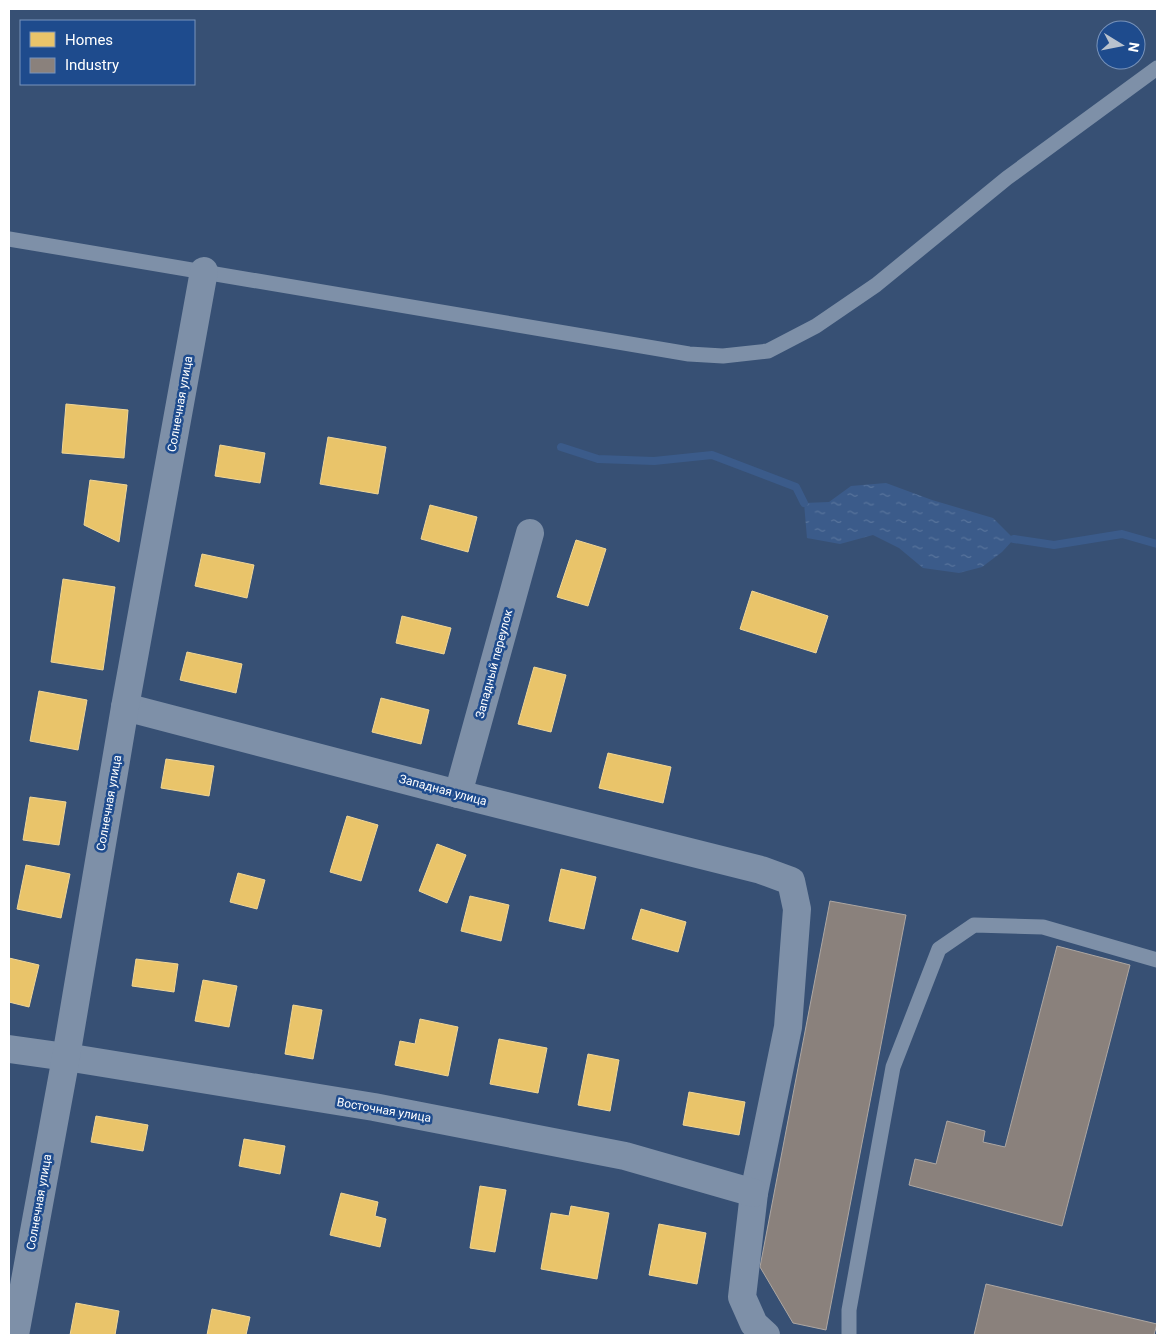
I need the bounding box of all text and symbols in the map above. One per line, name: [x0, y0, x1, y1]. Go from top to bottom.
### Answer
legend: [20, 20, 195, 85]
north arrow: [1096, 20, 1146, 70]
text: Homes: [65, 31, 113, 49]
text: N: [1125, 41, 1143, 54]
text: Industry: [65, 56, 119, 74]
street label: Солнечная улица: [165, 355, 195, 453]
street label: Западный переулок: [473, 607, 515, 720]
street label: Солнечная улица: [94, 754, 124, 852]
street label: Западная улица: [398, 772, 488, 808]
street label: Восточная улица: [336, 1095, 432, 1125]
street label: Солнечная улица: [24, 1153, 54, 1251]

